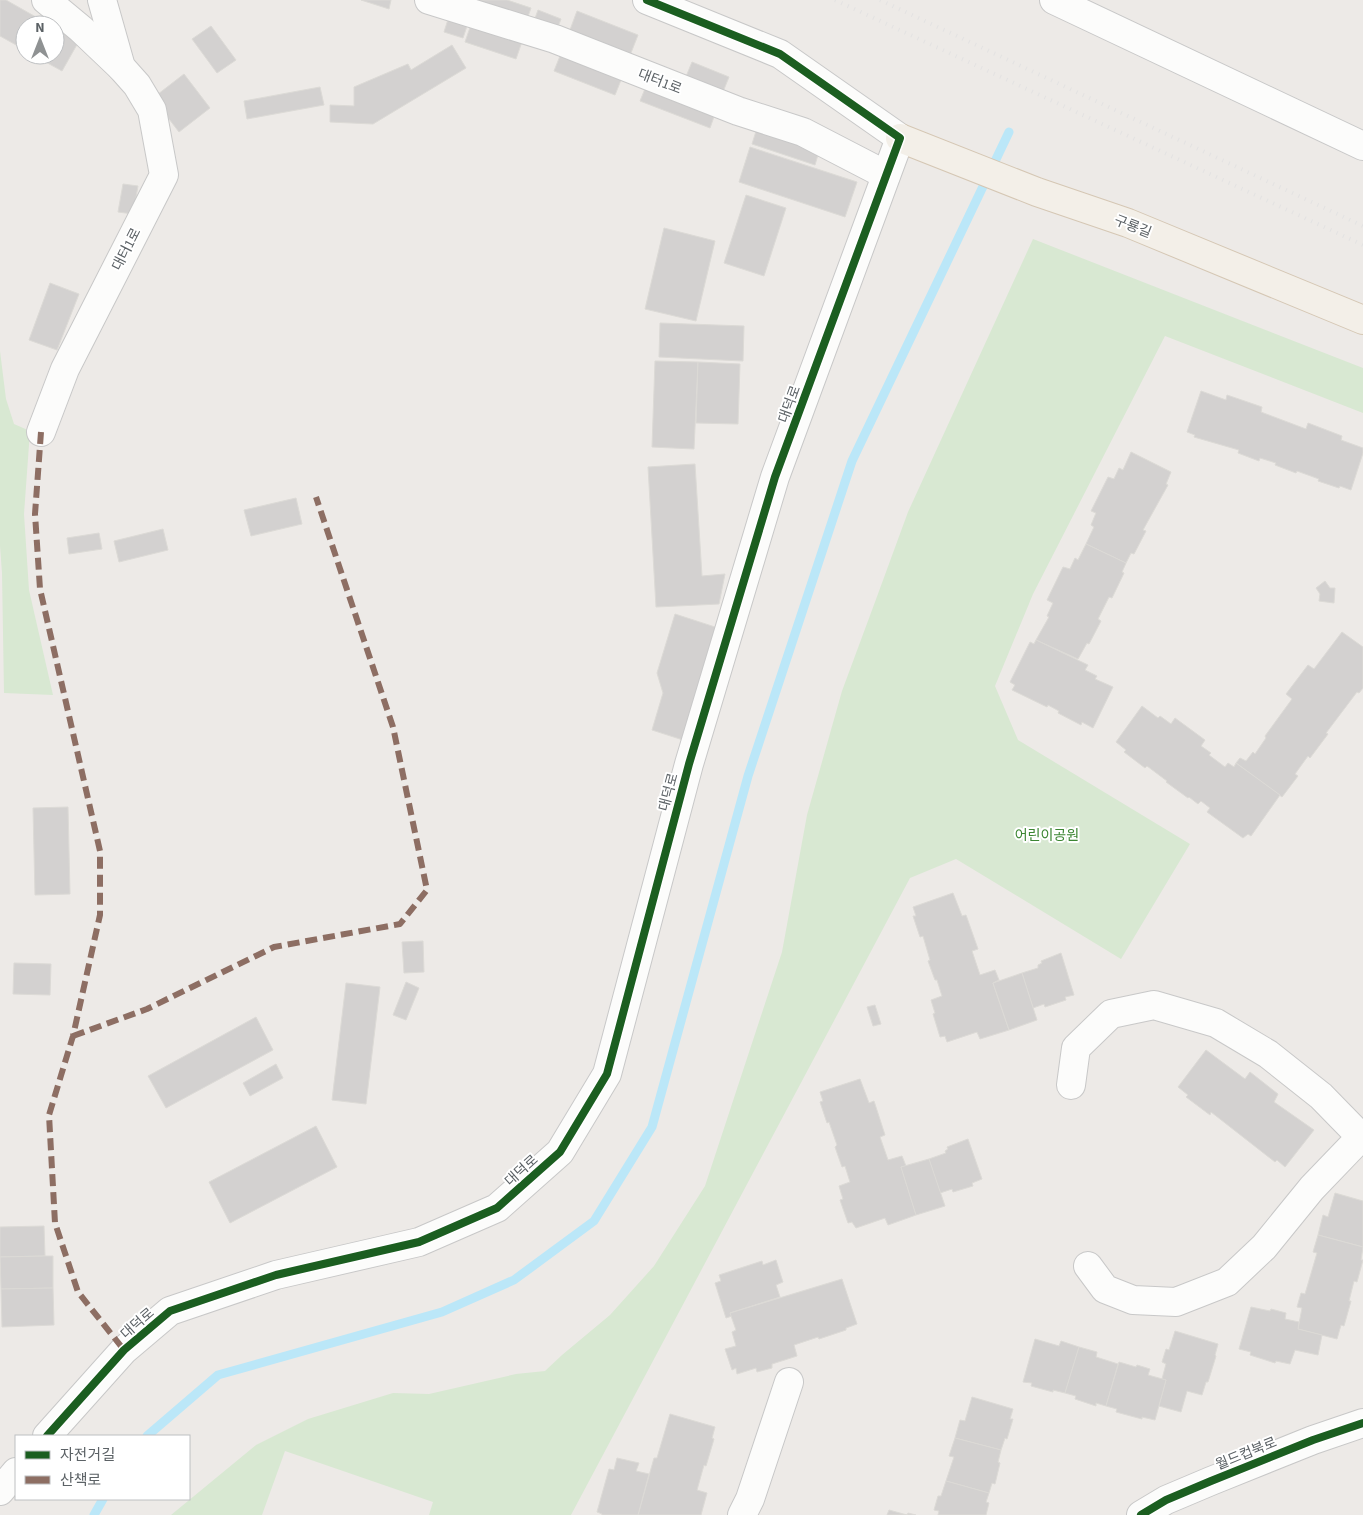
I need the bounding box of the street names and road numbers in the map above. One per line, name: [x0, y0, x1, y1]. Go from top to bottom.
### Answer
street label: 대터1로: [635, 64, 685, 99]
street label: 구룡길: [1111, 211, 1154, 243]
street label: 대터1로: [108, 224, 146, 274]
street label: 대덕로: [774, 383, 806, 426]
street label: 대덕로: [654, 771, 684, 814]
street label: 대덕로: [501, 1150, 543, 1191]
street label: 대덕로: [117, 1303, 159, 1344]
street label: 월드컵북로: [1213, 1433, 1280, 1475]

